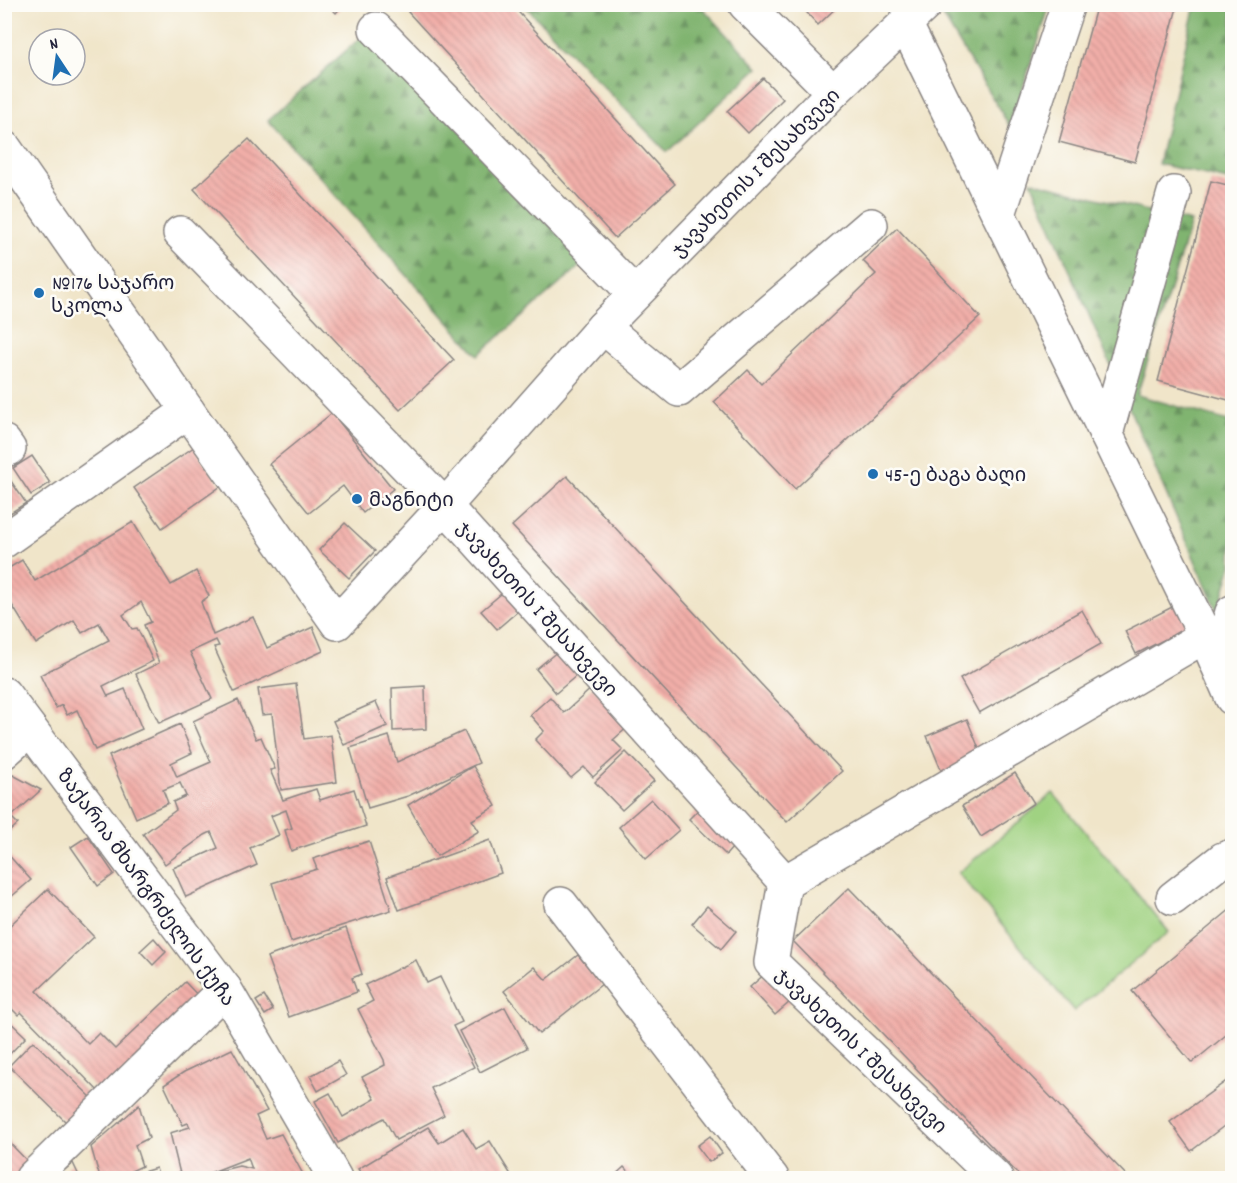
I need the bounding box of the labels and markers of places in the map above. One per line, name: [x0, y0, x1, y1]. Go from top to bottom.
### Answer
place label: №176 საჯარო სკოლა: [51, 271, 174, 322]
marker: №176 საჯარო სკოლა: [32, 286, 46, 300]
place label: 45-ე ბაგა ბაღი: [885, 463, 1026, 491]
marker: 45-ე ბაგა ბაღი: [866, 467, 880, 481]
place label: მაგნიტი: [369, 488, 454, 516]
marker: მაგნიტი: [350, 492, 364, 506]

